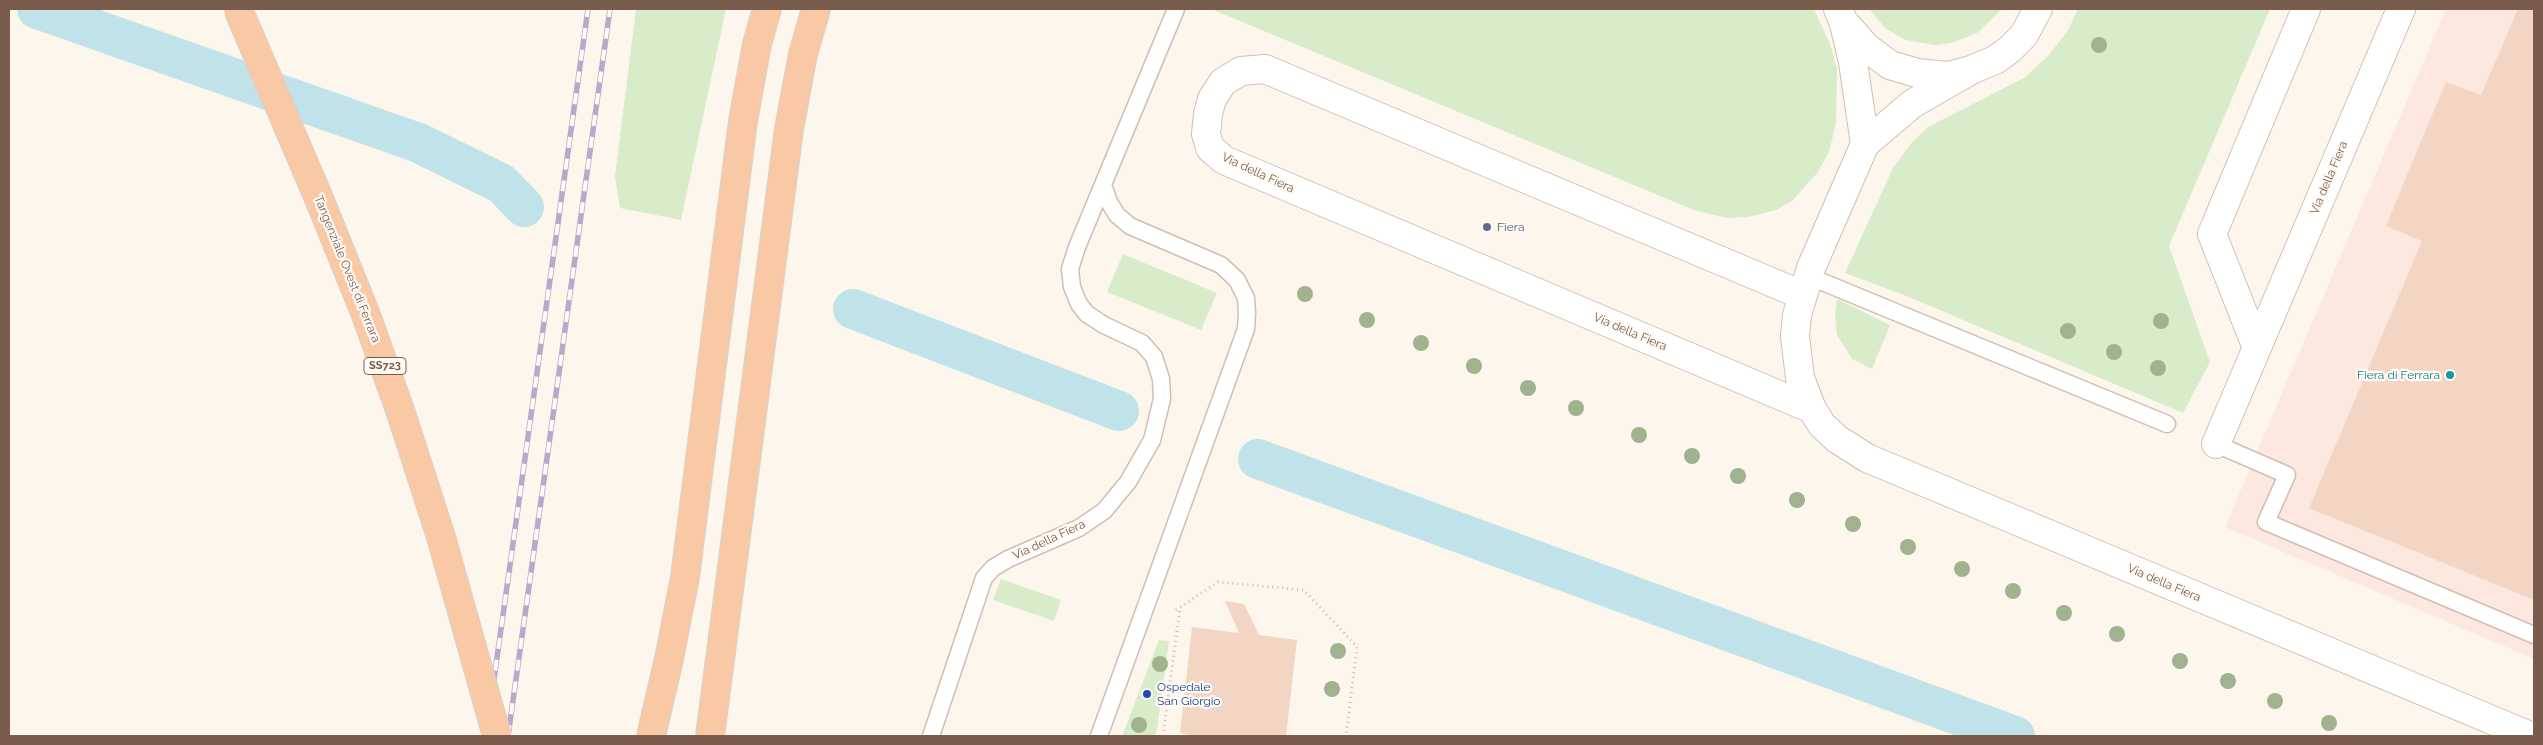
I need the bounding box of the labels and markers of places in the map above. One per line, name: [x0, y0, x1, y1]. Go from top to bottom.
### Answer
place label: Fiera: [1497, 220, 1524, 234]
marker: Fiera: [1481, 221, 1493, 233]
place label: Fiera di Ferrara: [2357, 368, 2440, 382]
marker: Fiera di Ferrara: [2444, 369, 2456, 381]
place label: Ospedale San Giorgio: [1157, 680, 1220, 708]
marker: Ospedale San Giorgio: [1141, 688, 1153, 700]

